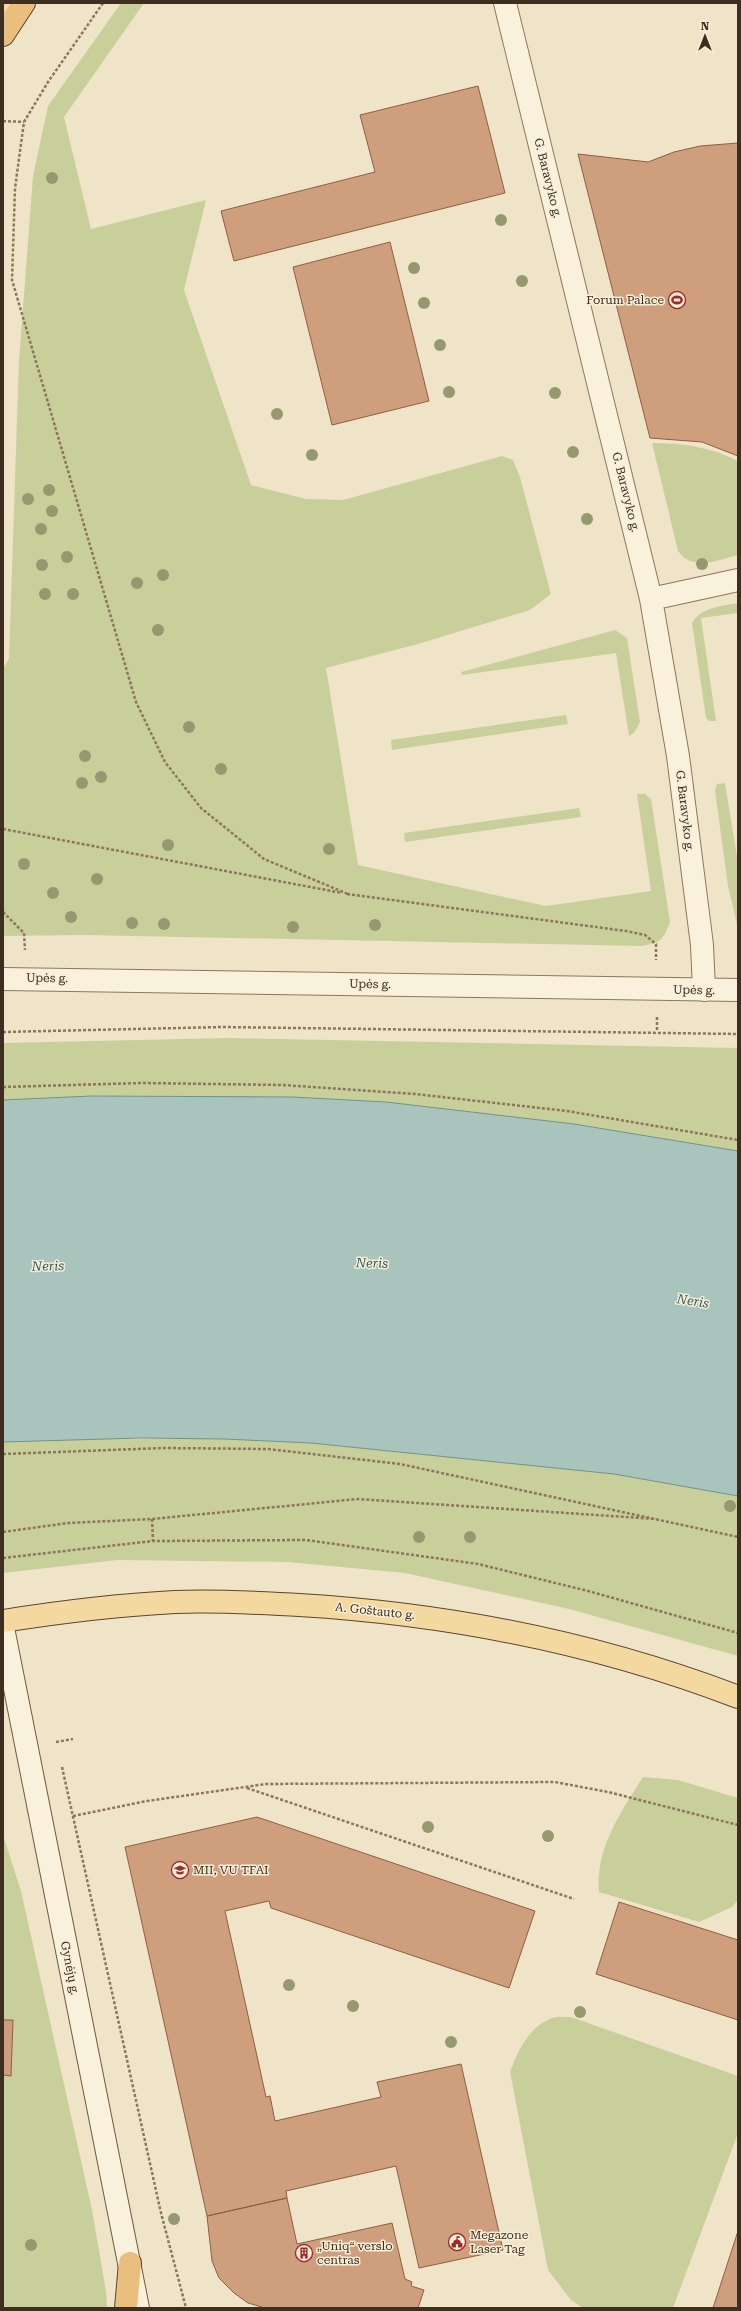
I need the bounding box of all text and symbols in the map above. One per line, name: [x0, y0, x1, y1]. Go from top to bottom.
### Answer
north arrow: [685, 16, 725, 56]
text: N: [701, 20, 710, 33]
street label: G. Baravyko g.: [531, 136, 565, 220]
sports icon: Forum Palace: [667, 290, 687, 310]
place label: Forum Palace: [586, 293, 664, 307]
street label: G. Baravyko g.: [609, 450, 643, 534]
street label: G. Baravyko g.: [673, 769, 697, 853]
street label: Upės g.: [26, 971, 68, 985]
street label: Upės g.: [349, 977, 391, 991]
street label: Upės g.: [673, 983, 715, 997]
water label: Neris: [355, 1255, 388, 1271]
water label: Neris: [31, 1258, 64, 1274]
water label: Neris: [675, 1291, 710, 1311]
street label: A. Goštauto g.: [334, 1600, 416, 1622]
school or university icon: MII, VU TFAI: [170, 1860, 190, 1880]
place label: MII, VU TFAI: [193, 1863, 269, 1877]
street label: Gynėjų g.: [58, 1940, 82, 1996]
place label: Megazone Laser Tag: [470, 2228, 529, 2256]
public building icon: Megazone Laser Tag: [447, 2232, 467, 2252]
place label: „Uniq“ verslo centras: [317, 2239, 393, 2267]
building icon: „Uniq“ verslo centras: [294, 2243, 314, 2263]

